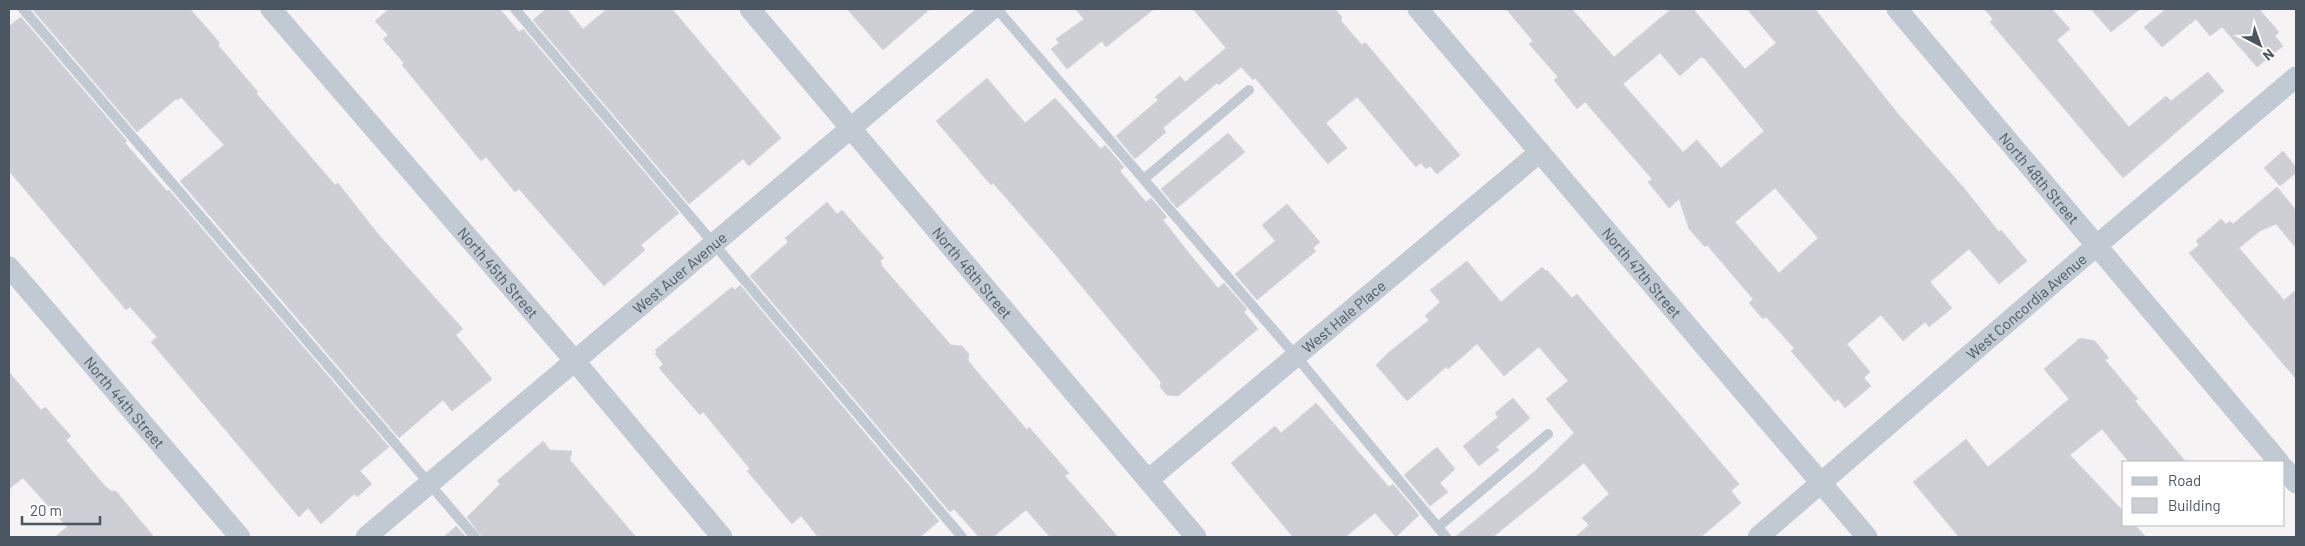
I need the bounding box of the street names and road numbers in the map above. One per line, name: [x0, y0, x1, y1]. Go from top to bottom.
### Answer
street label: North 48th Street: [1996, 128, 2083, 227]
street label: North 45th Street: [454, 223, 543, 322]
street label: North 46th Street: [929, 223, 1016, 322]
street label: North 47th Street: [1599, 224, 1686, 321]
street label: West Auer Avenue: [629, 228, 730, 317]
street label: West Concordia Avenue: [1962, 249, 2090, 363]
street label: West Hale Place: [1298, 276, 1389, 357]
street label: North 44th Street: [81, 353, 169, 452]

